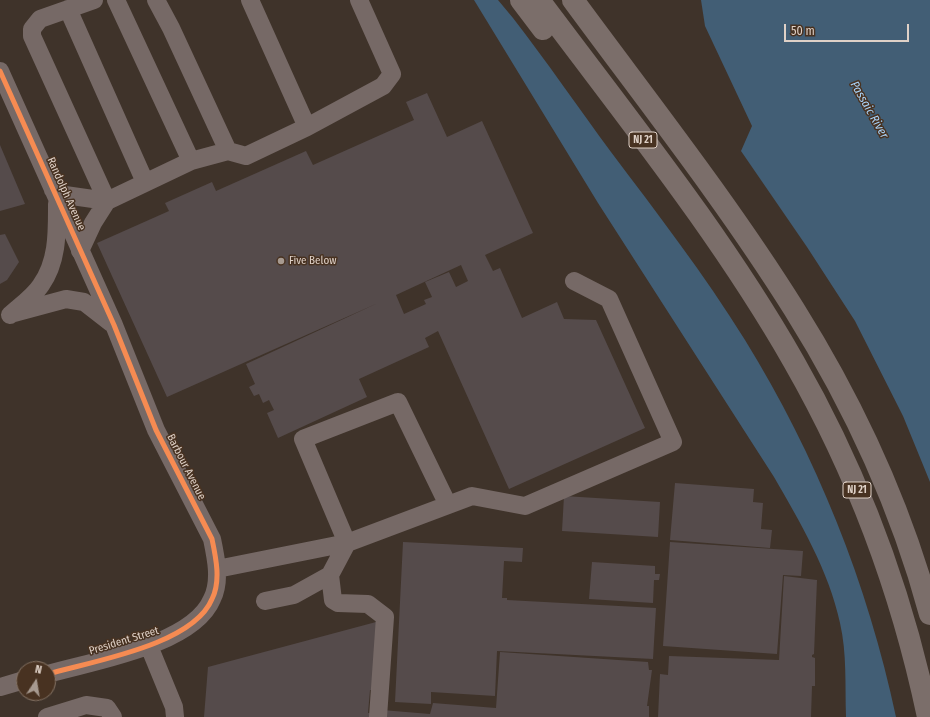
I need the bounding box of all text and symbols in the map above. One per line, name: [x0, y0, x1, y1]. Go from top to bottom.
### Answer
scale bar: [786, 16, 911, 42]
text: 50 m: [791, 24, 815, 38]
water label: Passaic River: [847, 79, 891, 141]
road number: NJ 21: [629, 132, 657, 148]
street label: Randolph Avenue: [44, 155, 88, 233]
place label: Five Below: [289, 254, 336, 268]
marker: Five Below: [276, 256, 286, 266]
street label: Barbour Avenue: [164, 432, 208, 502]
road number: NJ 21: [843, 482, 871, 498]
street label: President Street: [87, 624, 161, 658]
north arrow: [16, 661, 56, 701]
text: N: [34, 663, 43, 677]

